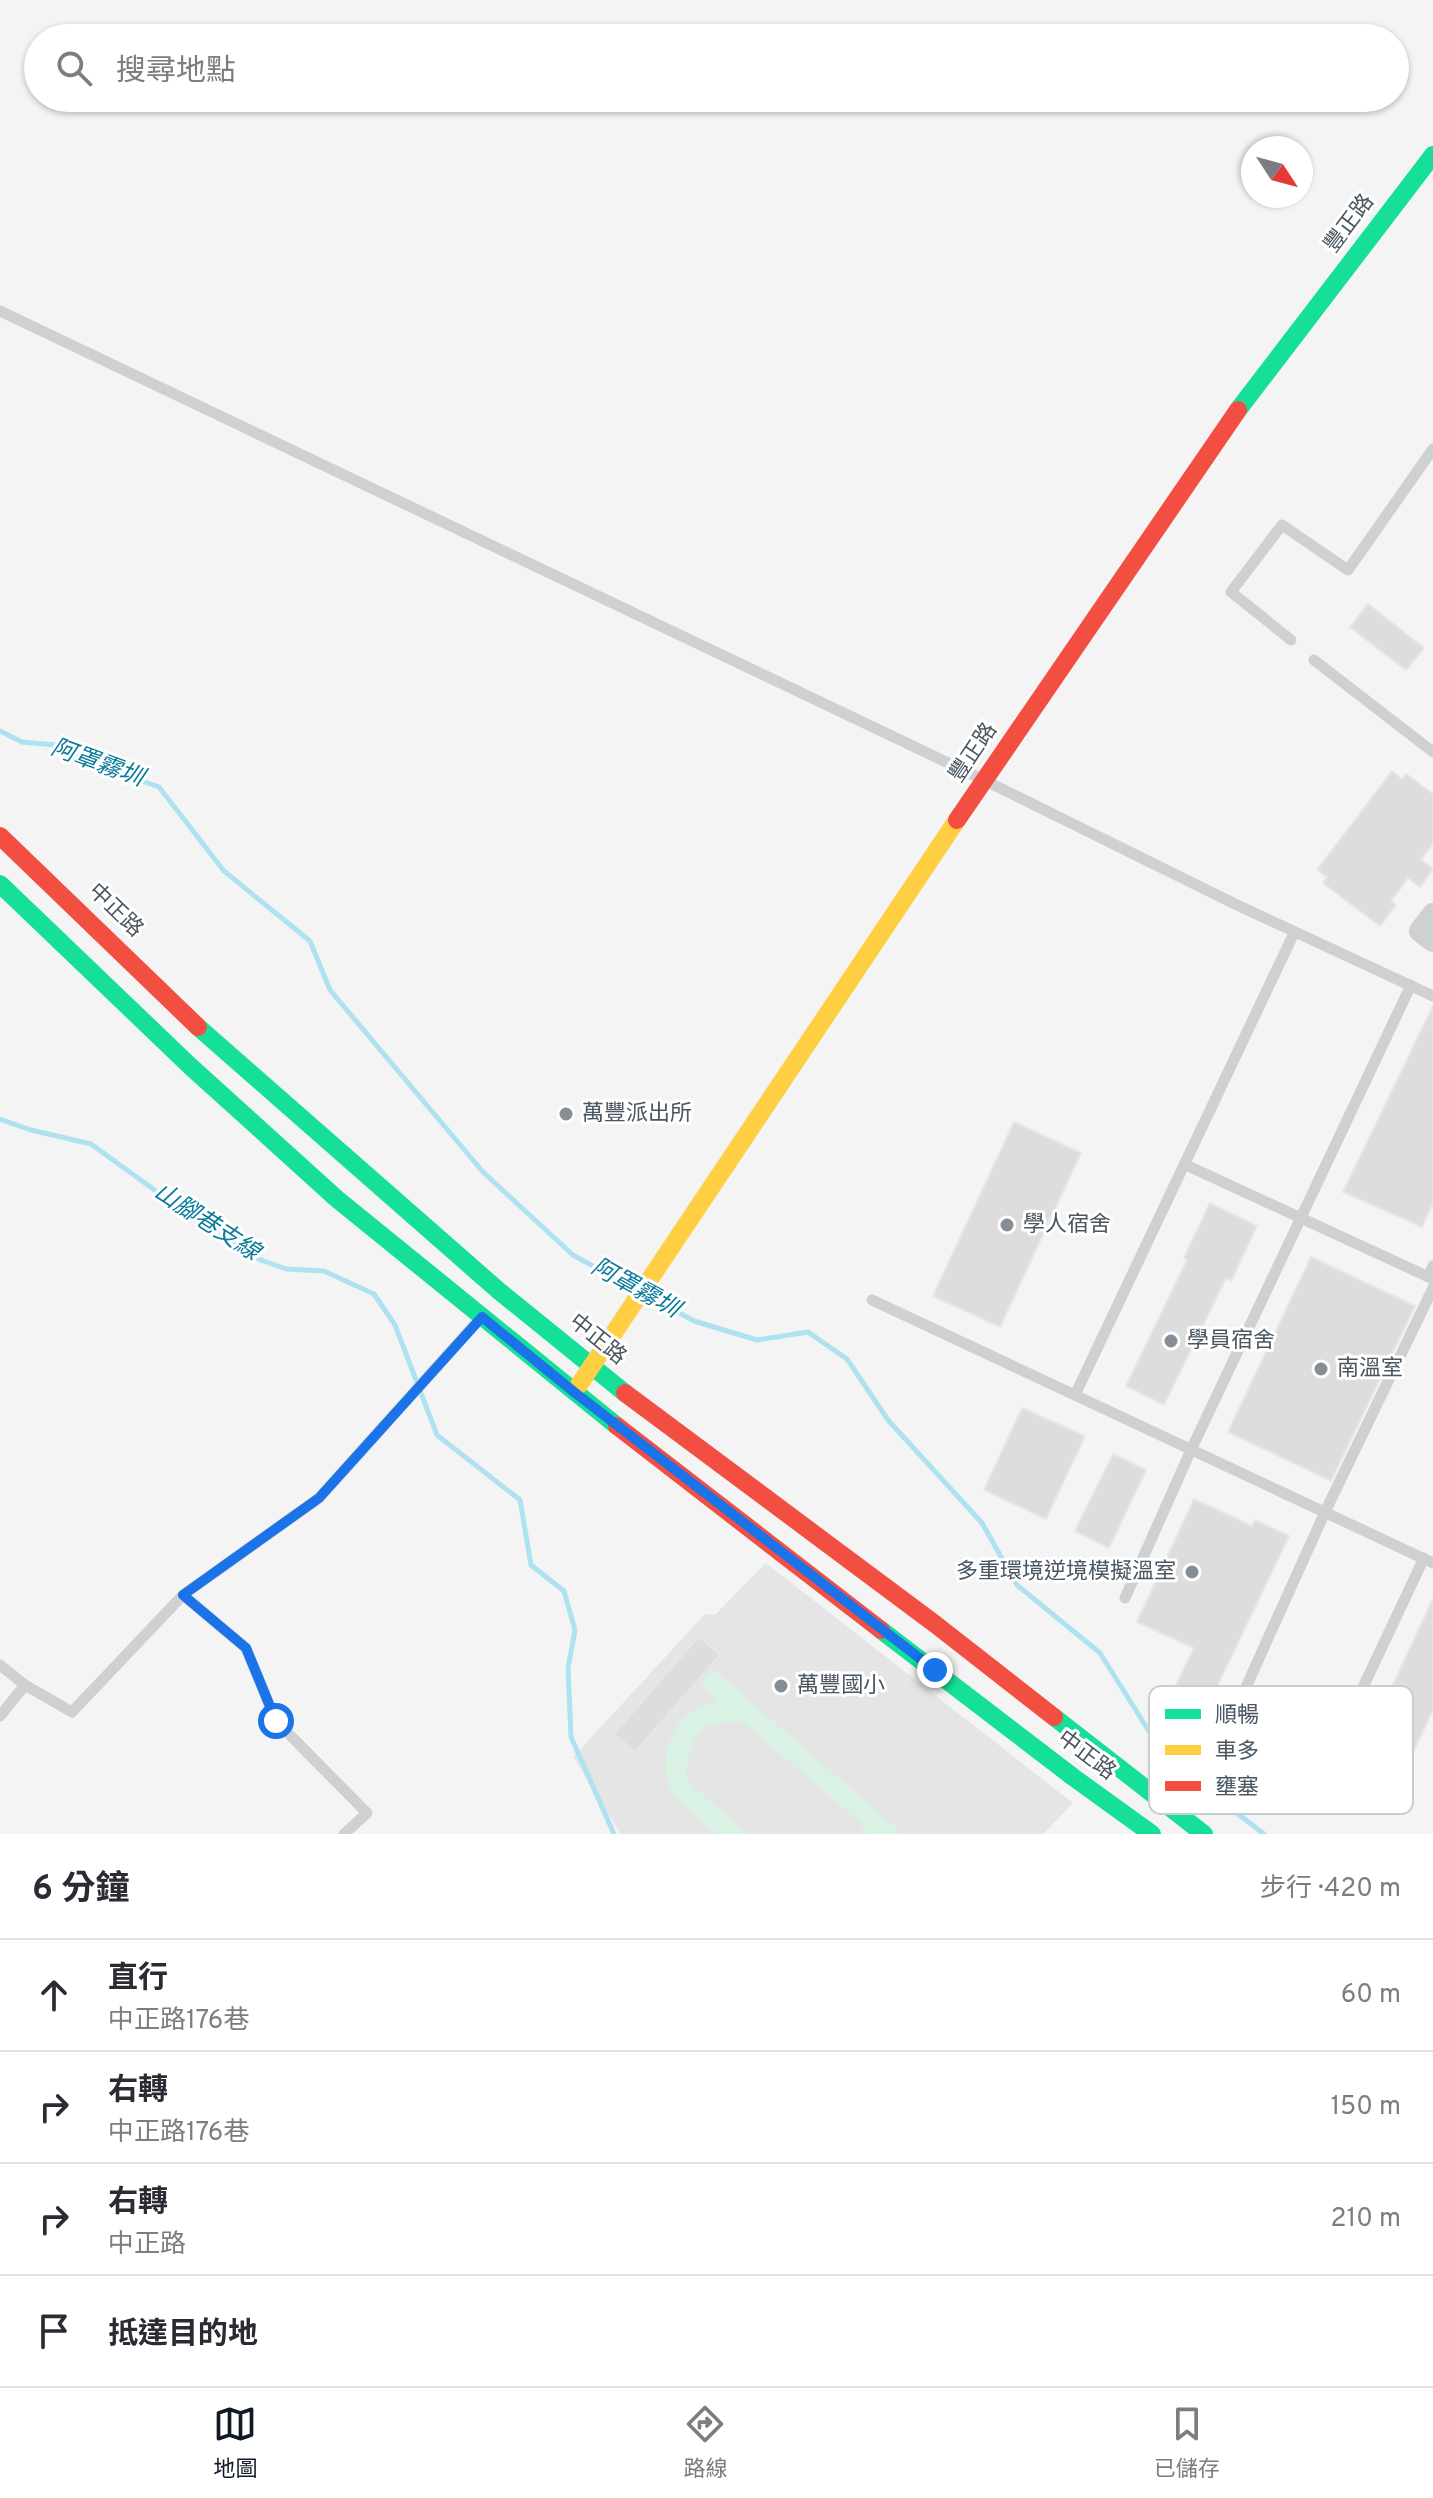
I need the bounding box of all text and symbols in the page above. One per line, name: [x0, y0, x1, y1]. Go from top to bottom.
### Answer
search box: [24, 24, 1409, 112]
icon: search: [52, 46, 96, 90]
text: 搜尋地點: [116, 54, 236, 91]
north arrow: [1241, 136, 1313, 208]
street label: 豐正路: [1319, 190, 1381, 258]
street label: 豐正路: [944, 718, 1004, 788]
water label: 阿罩霧圳: [47, 733, 150, 796]
street label: 中正路: [82, 878, 148, 944]
place label: 萬豐派出所: [582, 1101, 692, 1128]
marker: 萬豐派出所: [557, 1105, 575, 1123]
water label: 山腳巷支線: [148, 1178, 267, 1270]
place label: 學人宿舍: [1023, 1212, 1111, 1239]
marker: 學人宿舍: [998, 1216, 1016, 1234]
water label: 阿罩霧圳: [586, 1253, 687, 1327]
street label: 中正路: [563, 1309, 631, 1371]
place label: 學員宿舍: [1187, 1328, 1275, 1355]
marker: 學員宿舍: [1162, 1332, 1180, 1350]
place label: 南溫室: [1337, 1356, 1403, 1383]
marker: 南溫室: [1312, 1360, 1330, 1378]
place label: 多重環境逆境模擬溫室: [956, 1559, 1176, 1586]
marker: 多重環境逆境模擬溫室: [1183, 1563, 1201, 1581]
route end: [917, 1652, 953, 1688]
place label: 萬豐國小: [797, 1673, 885, 1700]
marker: 萬豐國小: [772, 1677, 790, 1695]
legend: [1149, 1686, 1413, 1814]
route start: [258, 1703, 294, 1739]
text: 順暢: [1215, 1703, 1259, 1730]
street label: 中正路: [1052, 1725, 1120, 1787]
text: 車多: [1215, 1739, 1259, 1766]
text: 壅塞: [1215, 1775, 1259, 1802]
text: 6 分鐘: [32, 1869, 129, 1912]
text: 步行 · 420 m: [1260, 1873, 1401, 1906]
text: 直行: [108, 1961, 168, 1998]
icon: ahead: [32, 1973, 76, 2017]
text: 60 m: [1341, 1979, 1401, 2012]
text: 中正路176巷: [108, 2005, 249, 2038]
text: 右轉: [108, 2073, 168, 2110]
icon: right: [32, 2085, 76, 2129]
text: 150 m: [1330, 2091, 1401, 2124]
text: 中正路176巷: [108, 2117, 249, 2150]
text: 右轉: [108, 2185, 168, 2222]
icon: right: [32, 2197, 76, 2241]
text: 210 m: [1331, 2203, 1401, 2236]
text: 中正路: [108, 2229, 186, 2262]
icon: arrive: [32, 2309, 76, 2353]
text: 抵達目的地: [108, 2317, 258, 2354]
tab: 地圖: [213, 2402, 257, 2484]
tab: 路線: [683, 2402, 728, 2484]
tab: 已儲存: [1154, 2402, 1220, 2484]

